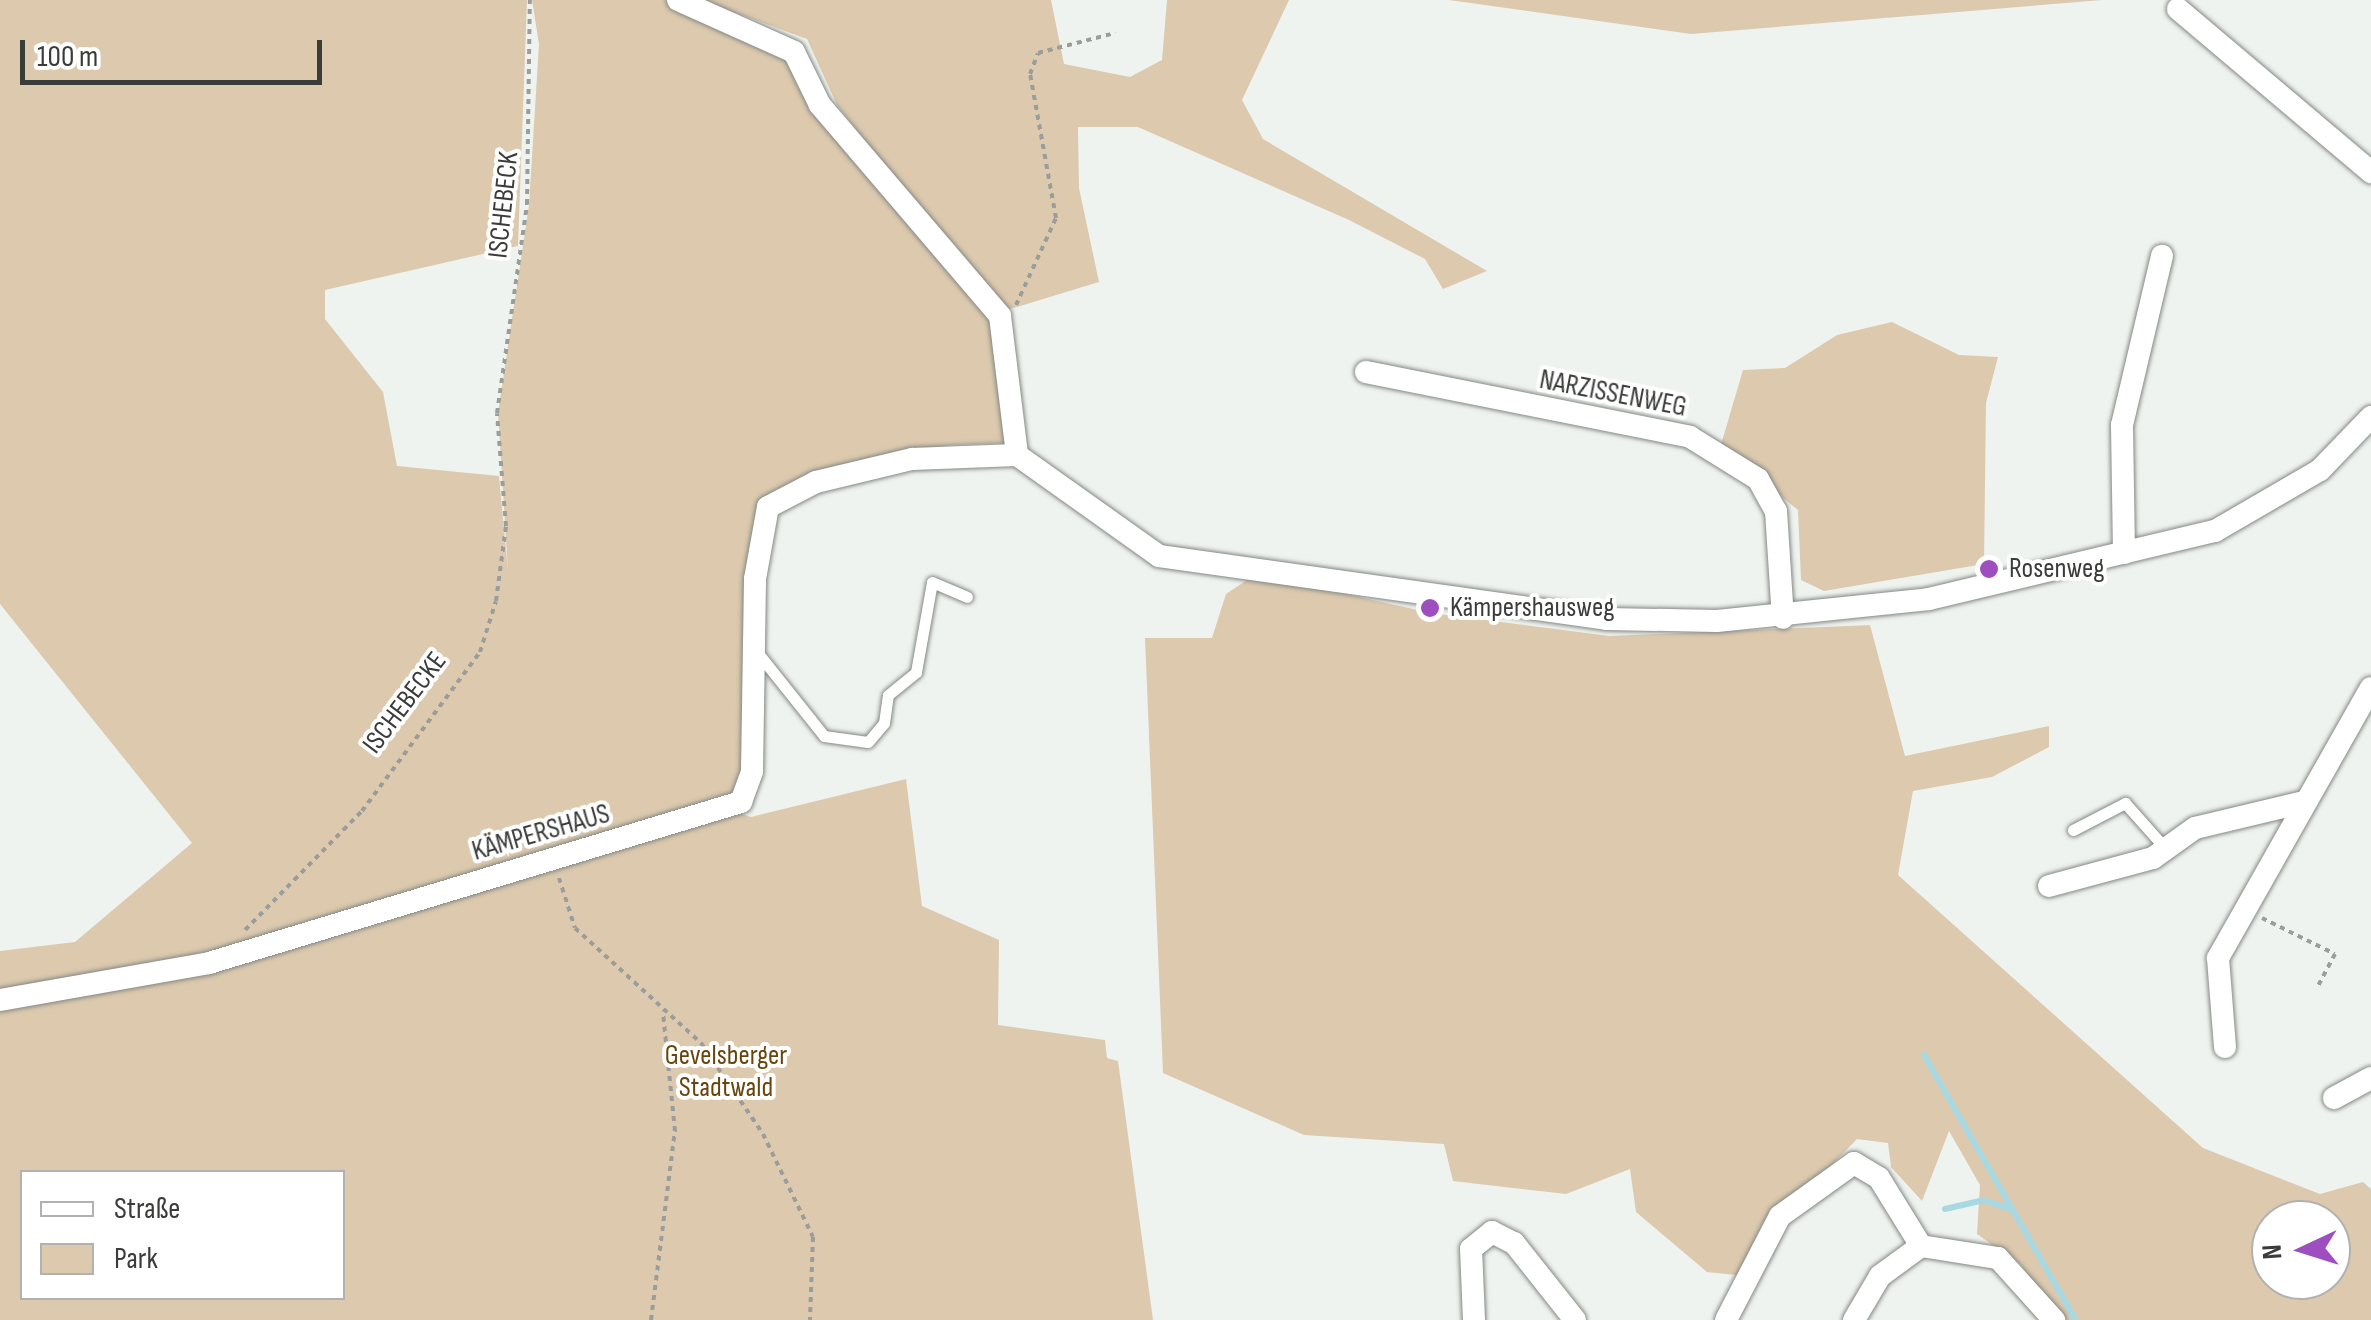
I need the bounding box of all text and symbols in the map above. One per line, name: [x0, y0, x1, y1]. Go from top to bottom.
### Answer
scale bar: [25, 20, 328, 82]
text: 100 m: [37, 39, 98, 75]
street label: ISCHEBECK: [482, 150, 526, 260]
street label: NARZISSENWEG: [1537, 363, 1689, 425]
place label: Rosenweg: [2009, 552, 2105, 586]
marker: Rosenweg: [1978, 558, 2000, 580]
place label: Kämpershausweg: [1450, 591, 1614, 625]
marker: Kämpershausweg: [1419, 597, 1441, 619]
street label: ISCHEBECKE: [356, 646, 454, 760]
street label: KÄMPERSHAUS: [468, 797, 614, 869]
park label: Gevelsberger Stadtwald: [665, 1039, 787, 1105]
legend: [20, 1170, 345, 1300]
text: Straße: [114, 1191, 180, 1227]
north arrow: [2251, 1200, 2351, 1300]
text: Park: [114, 1241, 158, 1277]
text: N: [2256, 1243, 2290, 1261]

